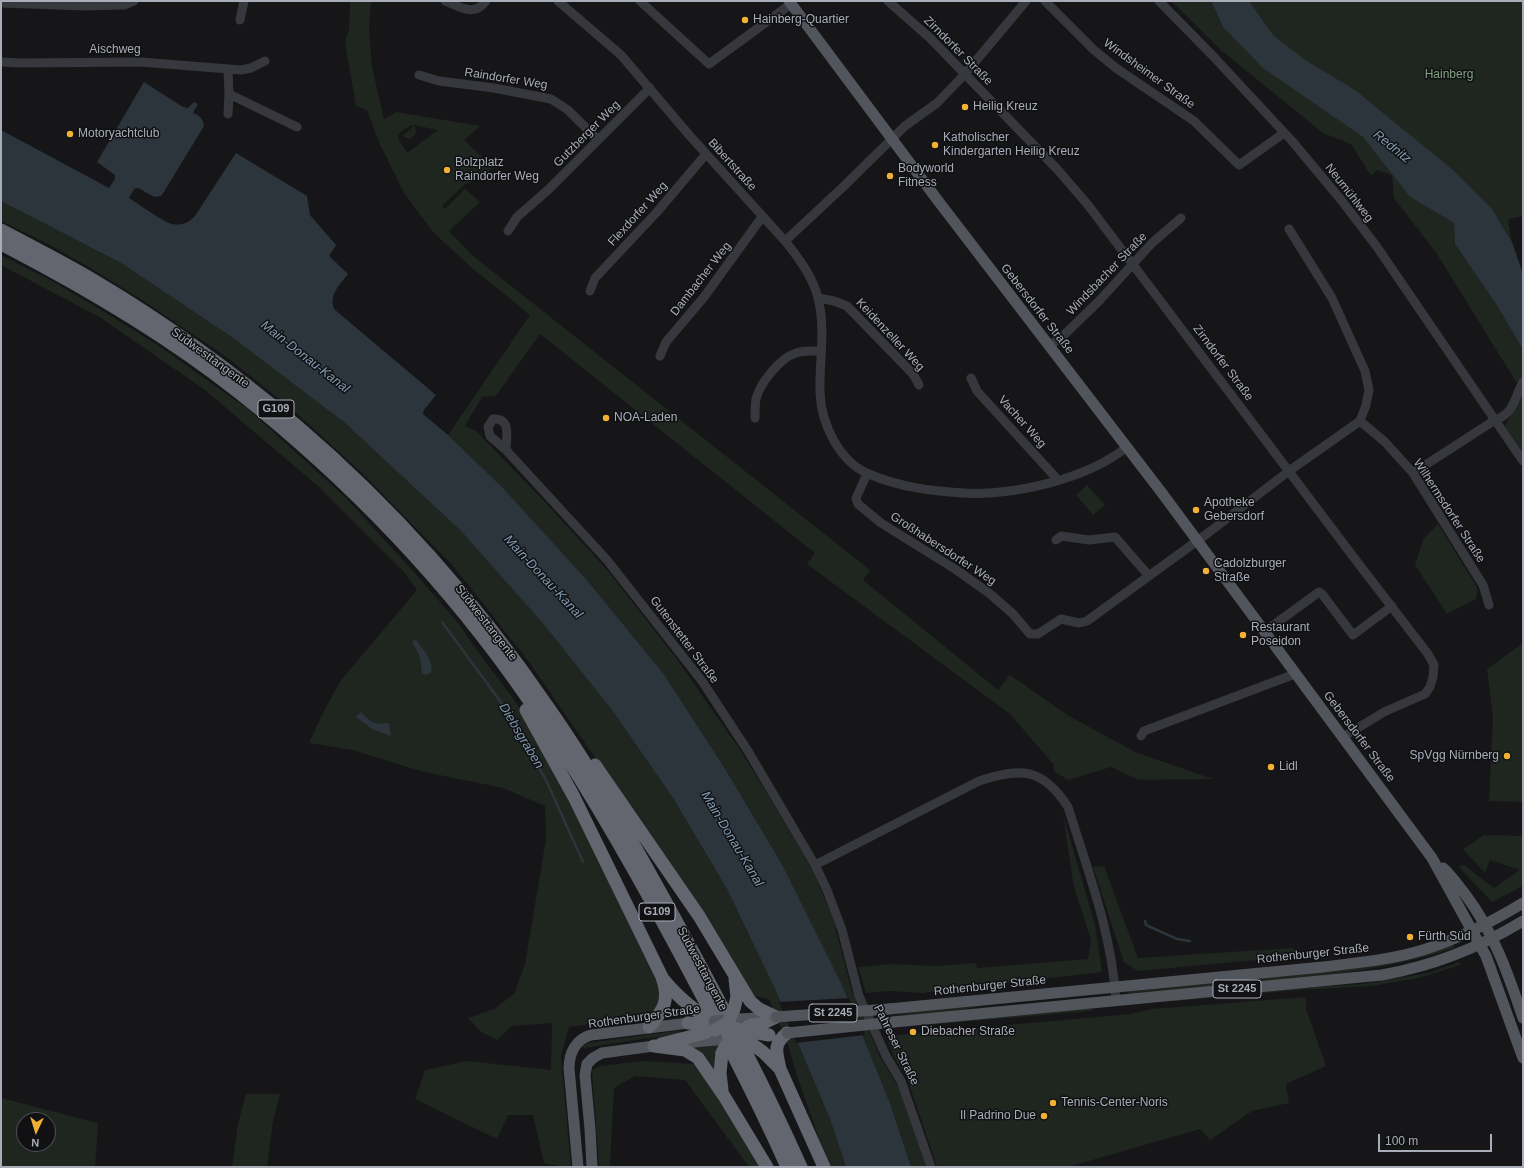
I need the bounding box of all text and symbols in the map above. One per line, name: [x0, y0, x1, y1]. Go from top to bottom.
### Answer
place label: Hainberg-Quartier: [753, 13, 849, 27]
street label: Zirndorfer Straße: [921, 14, 995, 88]
marker: Hainberg-Quartier: [740, 15, 750, 25]
street label: Windsheimer Straße: [1101, 36, 1197, 112]
street label: Aischweg: [89, 43, 141, 57]
street label: Raindorfer Weg: [463, 65, 549, 93]
park label: Hainberg: [1425, 68, 1473, 82]
street label: Gutzberger Weg: [551, 98, 623, 170]
place label: Heilig Kreuz: [973, 100, 1038, 114]
marker: Heilig Kreuz: [960, 102, 970, 112]
place label: Motoryachtclub: [78, 127, 159, 141]
water label: Rednitz: [1370, 127, 1414, 167]
marker: Motoryachtclub: [65, 129, 75, 139]
place label: Katholischer Kindergarten Heilig Kreuz: [943, 131, 1080, 159]
street label: Bibertstraße: [705, 136, 759, 194]
marker: Katholischer Kindergarten Heilig Kreuz: [930, 140, 940, 150]
place label: Bolzplatz Raindorfer Weg: [455, 156, 539, 184]
street label: Neumühlweg: [1322, 161, 1376, 225]
place label: Bodyworld Fitness: [898, 162, 954, 190]
marker: Bolzplatz Raindorfer Weg: [442, 165, 452, 175]
marker: Bodyworld Fitness: [885, 171, 895, 181]
street label: Flexdorfer Weg: [605, 179, 671, 249]
street label: Windsbacher Straße: [1064, 230, 1150, 318]
street label: Dambacher Weg: [668, 239, 734, 319]
street label: Gebersdorfer Straße: [997, 261, 1077, 357]
street label: Keidenzeller Weg: [853, 296, 927, 374]
water label: Main-Donau-Kanal: [257, 317, 353, 397]
street label: Zirndorfer Straße: [1190, 322, 1256, 404]
street label: Südwesttangente: [168, 325, 252, 391]
street label: Vacher Weg: [995, 393, 1049, 451]
road number: G109: [258, 400, 294, 418]
place label: NOA-Laden: [614, 411, 677, 425]
marker: NOA-Laden: [601, 413, 611, 423]
street label: Wilhermsdorfer Straße: [1410, 456, 1488, 566]
place label: Apotheke Gebersdorf: [1204, 496, 1264, 524]
marker: Apotheke Gebersdorf: [1191, 505, 1201, 515]
street label: Großhabersdorfer Weg: [887, 509, 999, 589]
water label: Main-Donau-Kanal: [500, 532, 586, 622]
place label: Cadolzburger Straße: [1214, 557, 1286, 585]
marker: Cadolzburger Straße: [1201, 566, 1211, 576]
street label: Südwesttangente: [452, 582, 520, 664]
street label: Gutenstetter Straße: [647, 594, 721, 686]
place label: Restaurant Poseidon: [1251, 621, 1310, 649]
marker: Restaurant Poseidon: [1238, 630, 1248, 640]
street label: Gebersdorfer Straße: [1320, 689, 1398, 785]
water label: Diebsgraben: [495, 700, 547, 772]
place label: SpVgg Nürnberg: [1410, 749, 1499, 763]
marker: SpVgg Nürnberg: [1502, 751, 1512, 761]
place label: Lidl: [1279, 760, 1298, 774]
marker: Lidl: [1266, 762, 1276, 772]
water label: Main-Donau-Kanal: [697, 789, 767, 889]
road number: G109: [639, 903, 675, 921]
street label: Südwesttangente: [674, 925, 730, 1013]
place label: Fürth Süd: [1418, 930, 1471, 944]
marker: Fürth Süd: [1405, 932, 1415, 942]
street label: Rothenburger Straße: [1256, 941, 1370, 967]
street label: Rothenburger Straße: [933, 973, 1047, 999]
road number: St 2245: [1213, 980, 1261, 998]
street label: Rothenburger Straße: [587, 1002, 701, 1032]
street label: Pahreser Straße: [870, 1002, 922, 1088]
road number: St 2245: [809, 1004, 857, 1022]
place label: Diebacher Straße: [921, 1025, 1015, 1039]
marker: Diebacher Straße: [908, 1027, 918, 1037]
place label: Tennis-Center-Noris: [1061, 1096, 1168, 1110]
marker: Tennis-Center-Noris: [1048, 1098, 1058, 1108]
place label: Il Padrino Due: [960, 1109, 1036, 1123]
marker: Il Padrino Due: [1039, 1111, 1049, 1121]
north arrow: [16, 1112, 56, 1152]
scale bar: [1380, 1126, 1494, 1152]
text: 100 m: [1385, 1134, 1418, 1148]
text: N: [31, 1137, 40, 1149]

